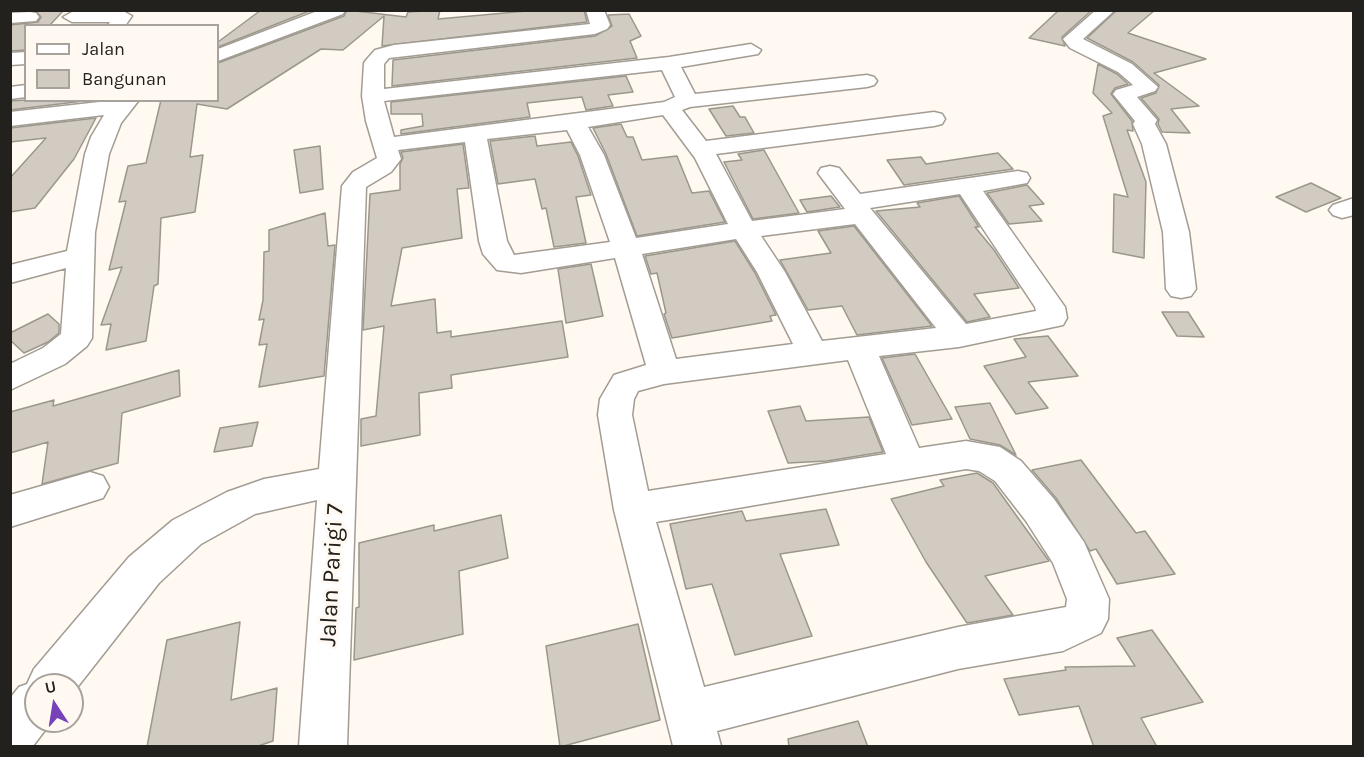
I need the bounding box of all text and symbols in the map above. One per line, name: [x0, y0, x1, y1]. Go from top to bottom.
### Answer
legend: [24, 24, 219, 102]
text: Jalan: [82, 38, 125, 60]
text: Bangunan: [82, 68, 167, 90]
street label: Jalan Parigi 7: [314, 503, 350, 647]
north arrow: [24, 673, 84, 733]
text: U: [43, 676, 58, 697]

